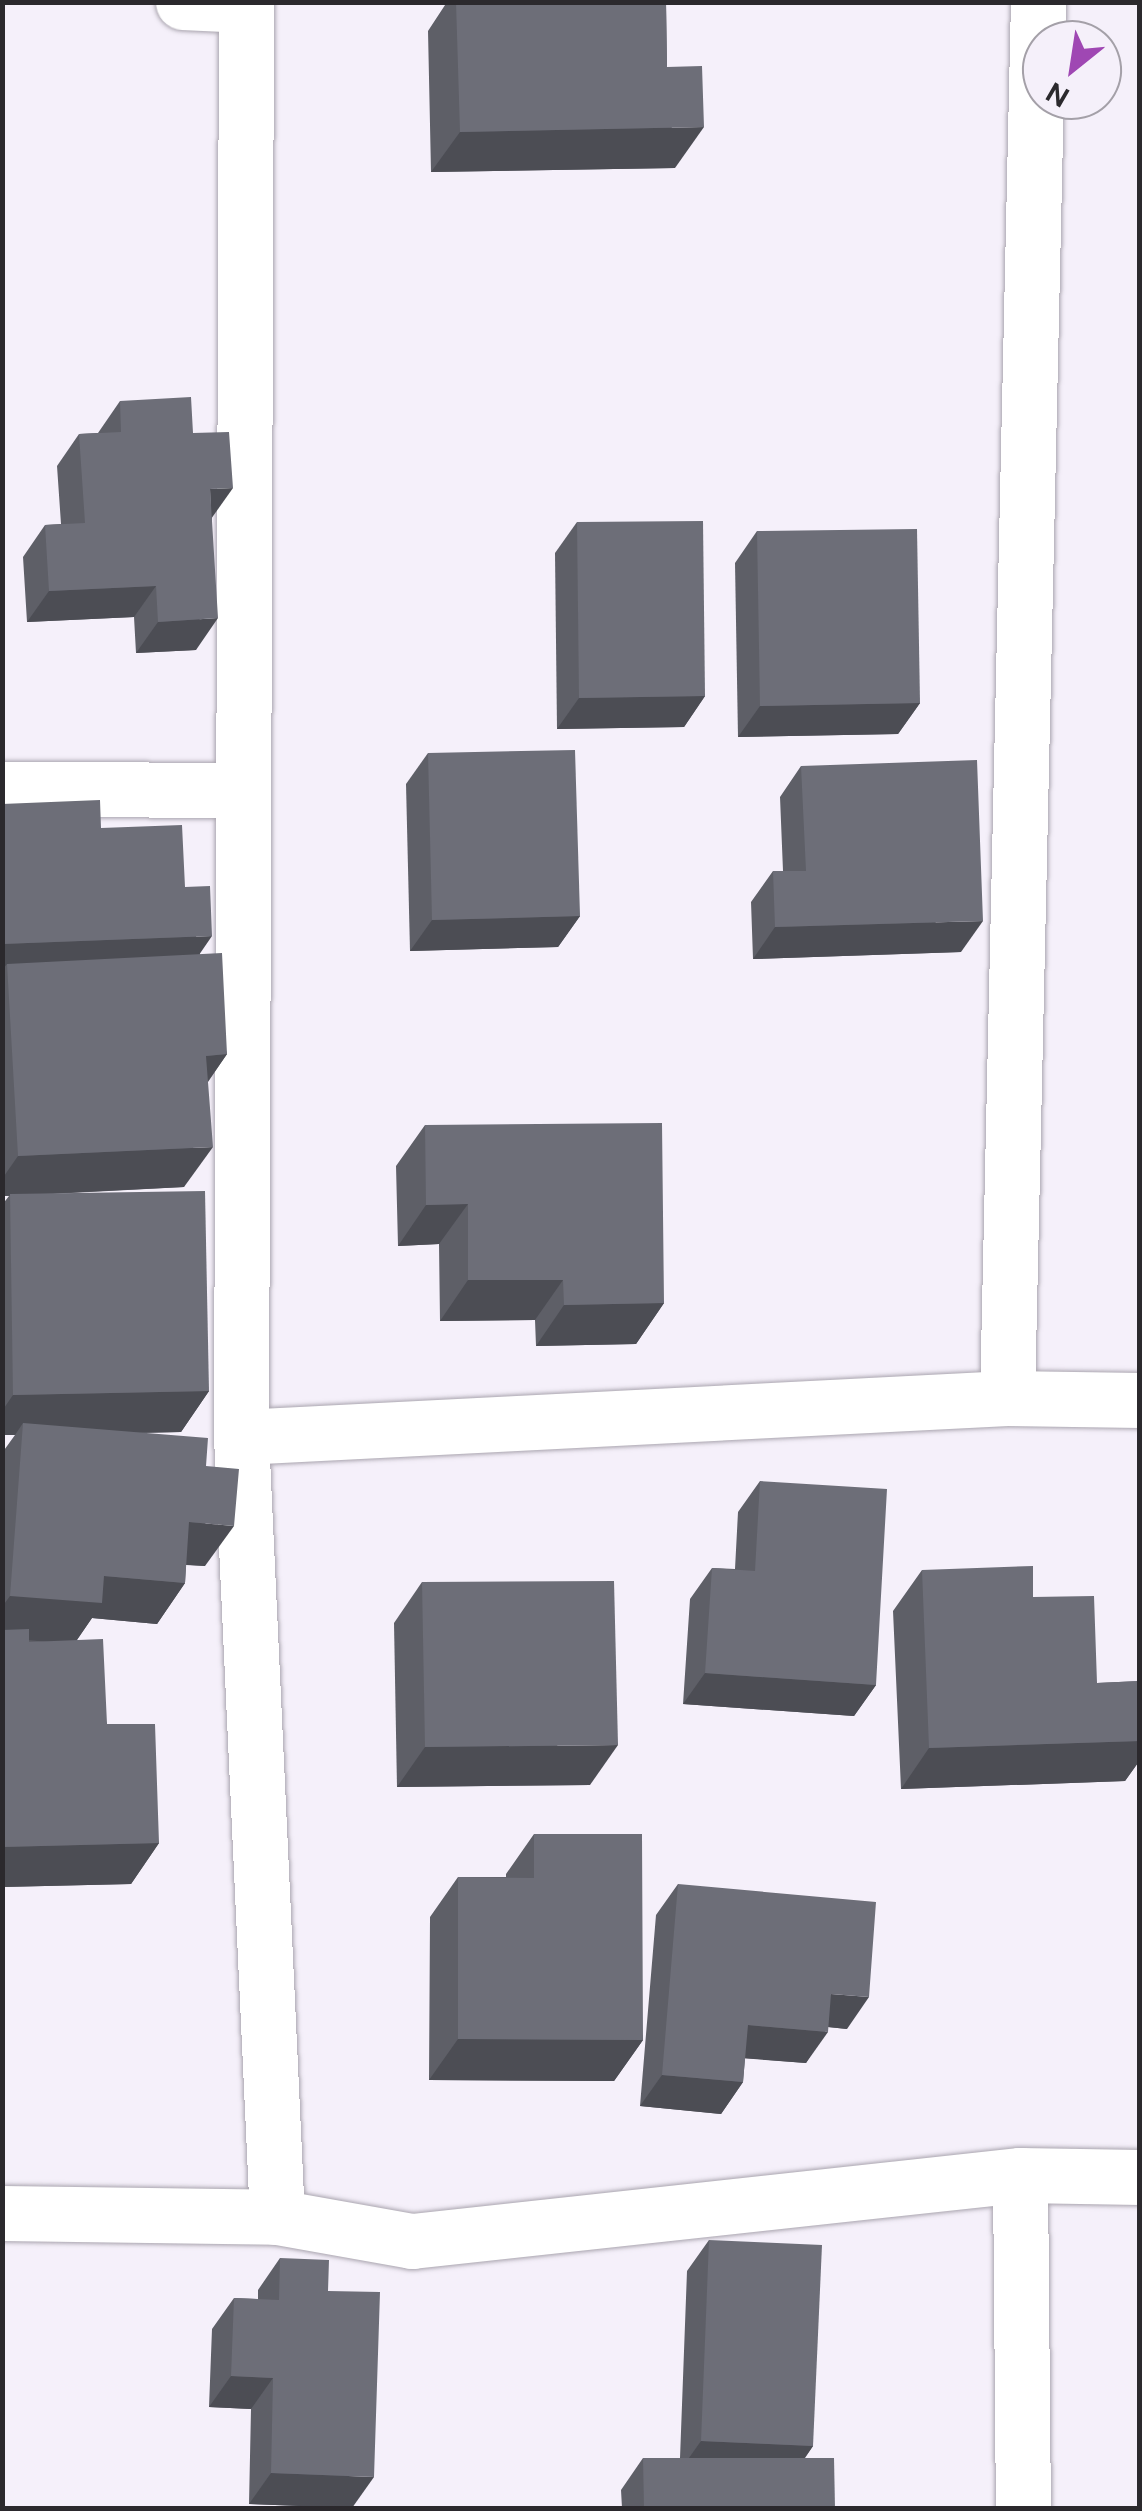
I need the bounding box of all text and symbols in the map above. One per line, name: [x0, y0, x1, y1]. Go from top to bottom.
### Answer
north arrow: [1022, 20, 1122, 120]
text: N: [1040, 74, 1076, 116]

